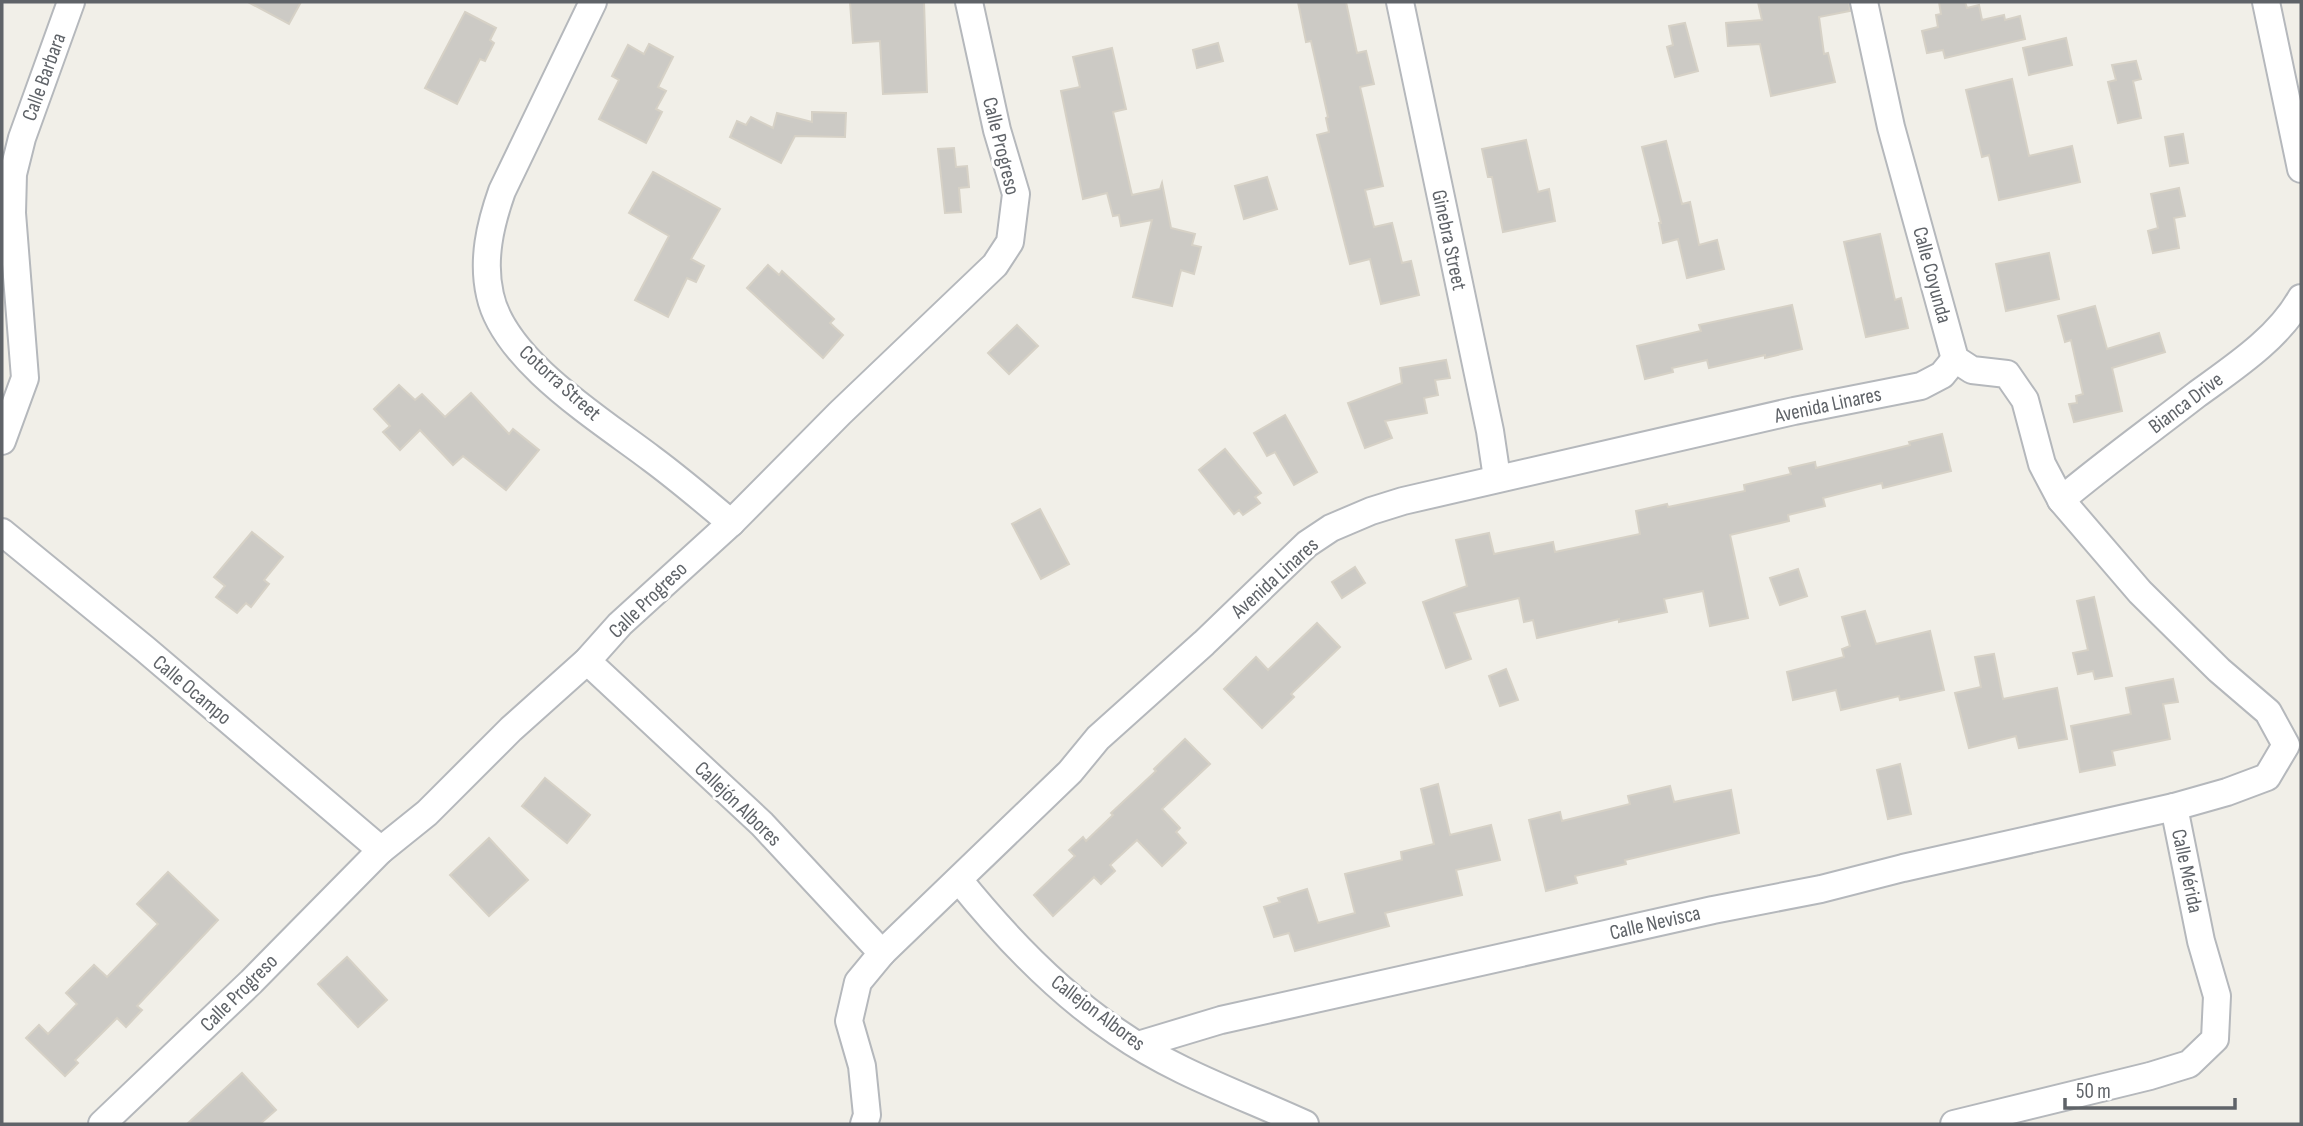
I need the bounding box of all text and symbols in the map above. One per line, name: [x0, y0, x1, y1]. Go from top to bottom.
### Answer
street label: Calle Barbara: [17, 30, 71, 124]
street label: Calle Progreso: [977, 95, 1025, 197]
street label: Ginebra Street: [1426, 188, 1472, 292]
street label: Calle Coyunda: [1907, 224, 1957, 326]
street label: Cotorra Street: [514, 340, 606, 426]
street label: Bianca Drive: [2144, 367, 2228, 439]
street label: Avenida Linares: [1771, 381, 1884, 429]
street label: Avenida Linares: [1226, 532, 1324, 624]
street label: Calle Progreso: [604, 556, 692, 644]
street label: Calle Ocampo: [148, 650, 236, 730]
street label: Callejón Albores: [689, 756, 787, 852]
street label: Calle Mérida: [2166, 827, 2208, 915]
street label: Calle Nevisca: [1607, 900, 1703, 946]
street label: Calle Progreso: [195, 949, 283, 1037]
street label: Callejon Albores: [1046, 970, 1150, 1056]
scale bar: [2065, 1066, 2235, 1110]
text: 50 m: [2076, 1079, 2111, 1104]

